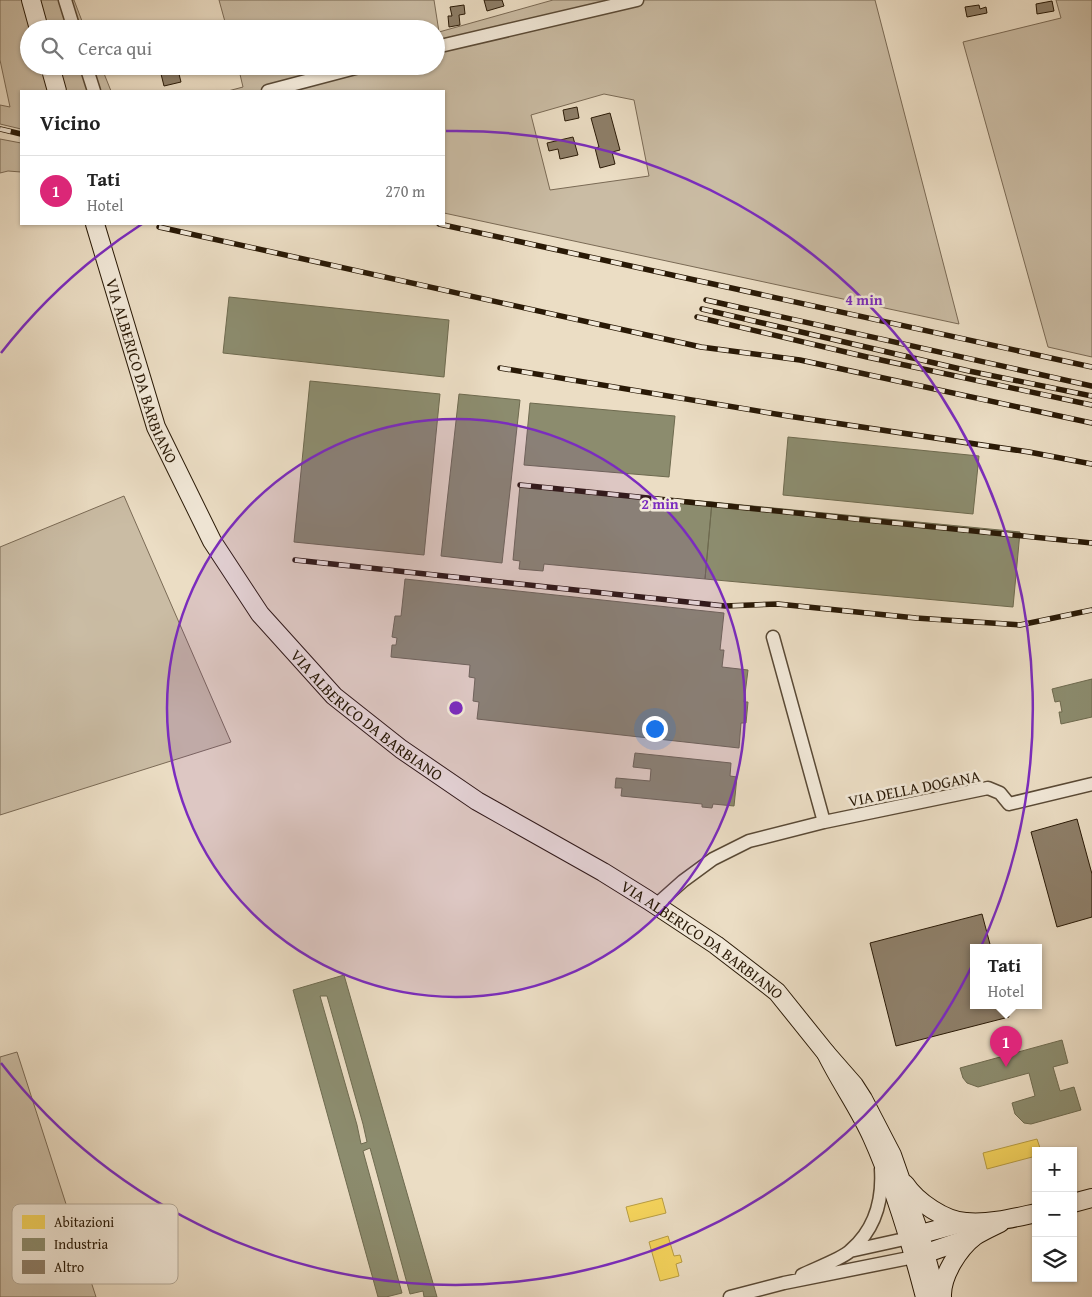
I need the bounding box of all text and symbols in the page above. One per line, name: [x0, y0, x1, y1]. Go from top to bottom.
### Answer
search box: [20, 20, 445, 75]
icon: search: [38, 34, 66, 62]
text: Cerca qui: [78, 34, 152, 62]
text: Vicino: [40, 107, 100, 138]
text: Tati: [87, 165, 120, 193]
text: 1: [52, 179, 60, 203]
text: 270 m: [385, 179, 425, 203]
text: Hotel: [87, 193, 123, 217]
street label: VIA ALBERICO DA BARBIANO: [100, 275, 184, 467]
text: 4 min: [845, 289, 883, 310]
text: 2 min: [641, 493, 679, 514]
street label: VIA ALBERICO DA BARBIANO: [285, 644, 448, 787]
centre of rings: [447, 699, 465, 717]
your location: [642, 716, 668, 742]
street label: VIA DELLA DOGANA: [846, 763, 982, 813]
street label: VIA ALBERICO DA BARBIANO: [616, 874, 790, 1004]
popup: [970, 944, 1042, 1009]
text: Tati: [988, 951, 1021, 979]
text: Hotel: [988, 979, 1024, 1003]
pin: 1: [990, 1026, 1022, 1067]
map controls: [1032, 1147, 1077, 1282]
button: +: [1032, 1147, 1077, 1192]
button: −: [1032, 1192, 1077, 1237]
legend: [12, 1204, 178, 1284]
text: Abitazioni: [54, 1212, 114, 1232]
text: Industria: [54, 1234, 108, 1254]
button: layers: [1032, 1237, 1077, 1282]
text: Altro: [54, 1257, 84, 1277]

